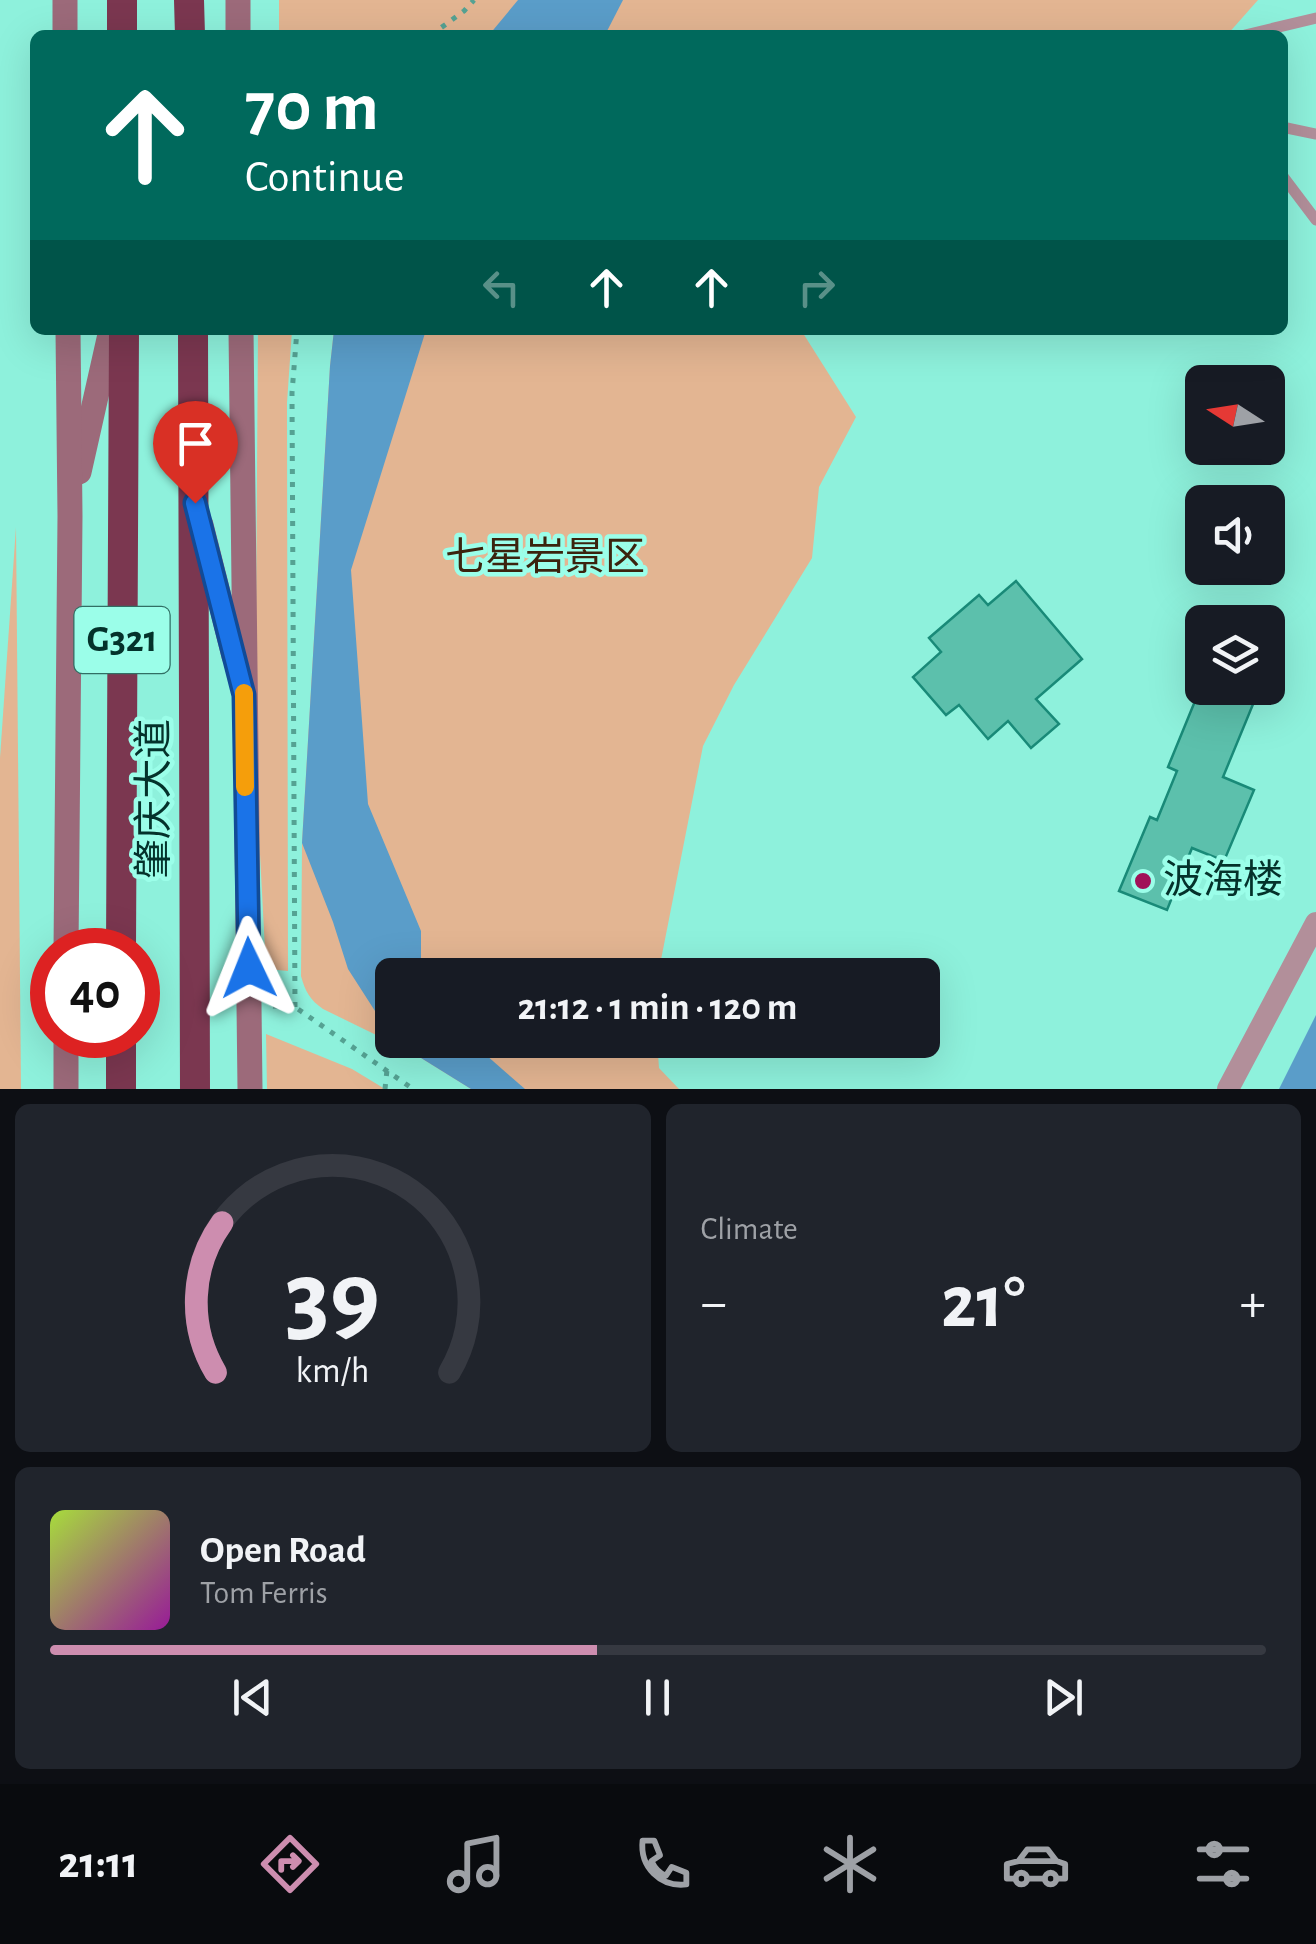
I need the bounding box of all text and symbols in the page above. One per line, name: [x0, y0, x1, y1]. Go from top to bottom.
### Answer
icon: ahead: [80, 70, 210, 200]
text: 70 m: [245, 73, 379, 143]
text: Continue: [245, 155, 404, 200]
icon: left: [474, 260, 529, 315]
icon: ahead: [579, 260, 634, 315]
icon: ahead: [684, 260, 739, 315]
icon: right: [789, 260, 844, 315]
north arrow: [1185, 365, 1285, 465]
map controls: [1185, 365, 1285, 705]
pin: [153, 401, 238, 504]
icon: arrive: [168, 416, 223, 471]
button: sound: [1185, 485, 1285, 585]
park label: 七星岩景区: [445, 536, 645, 578]
button: layers: [1185, 605, 1285, 705]
road number: G321: [74, 607, 170, 673]
street label: 肇庆大道: [133, 719, 175, 879]
place label: 波海楼: [1163, 859, 1283, 901]
marker: 波海楼: [1132, 870, 1154, 892]
position arrow: [197, 916, 301, 1020]
speed limit sign: 40: [30, 928, 160, 1058]
text: 21:12 · 1 min · 120 m: [517, 989, 798, 1027]
text: Climate: [701, 1213, 798, 1245]
text: 39: [285, 1247, 380, 1351]
text: 21°: [941, 1266, 1025, 1341]
text: −: [701, 1276, 727, 1331]
text: +: [1240, 1276, 1266, 1331]
text: km/h: [296, 1353, 370, 1389]
text: Open Road: [200, 1532, 366, 1570]
text: Tom Ferris: [200, 1577, 328, 1609]
icon: previous: [225, 1670, 280, 1725]
icon: pause: [630, 1670, 685, 1725]
icon: next: [1036, 1670, 1091, 1725]
icon: directions: [255, 1829, 325, 1899]
icon: music: [441, 1829, 511, 1899]
icon: phone: [628, 1829, 698, 1899]
icon: climate: [815, 1829, 885, 1899]
icon: car: [1001, 1829, 1071, 1899]
icon: filters: [1188, 1829, 1258, 1899]
text: 21:11: [58, 1841, 138, 1886]

